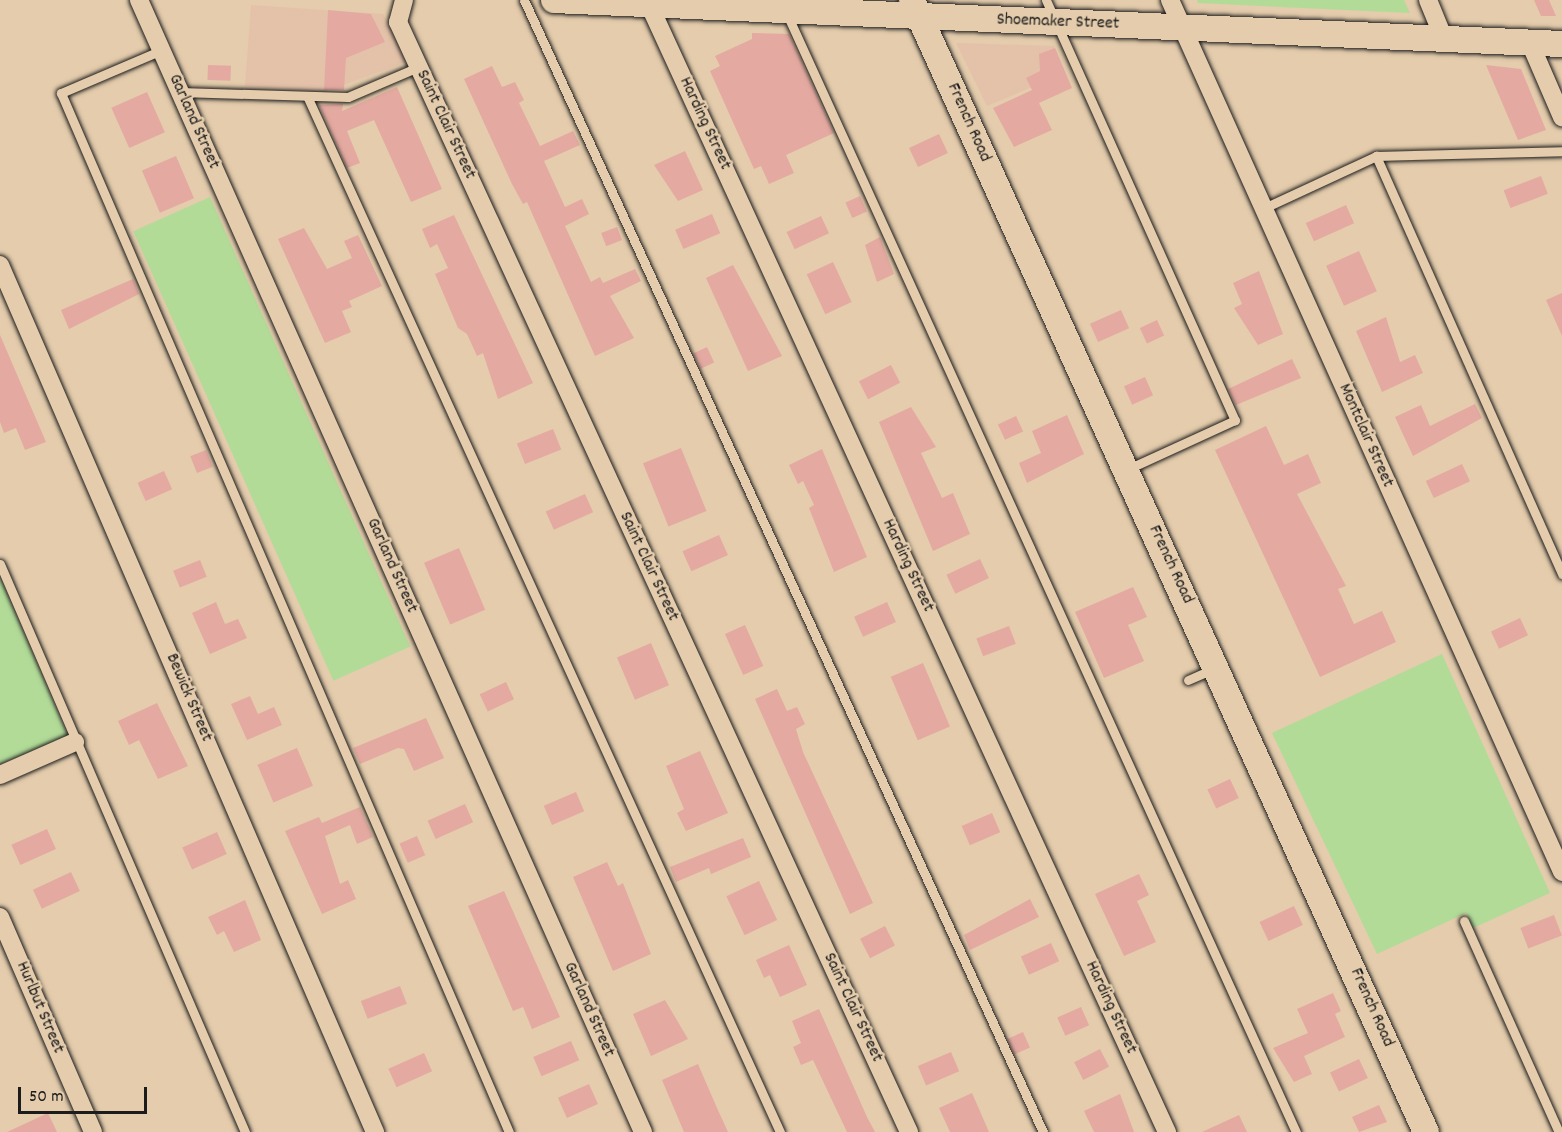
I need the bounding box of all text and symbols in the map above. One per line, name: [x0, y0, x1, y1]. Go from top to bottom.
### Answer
street label: Shoemaker Street: [996, 10, 1120, 36]
street label: Saint Clair Street: [410, 67, 480, 183]
street label: Garland Street: [162, 71, 224, 173]
street label: Harding Street: [673, 74, 735, 174]
street label: French Road: [941, 80, 995, 166]
street label: Montclair Street: [1332, 381, 1398, 491]
street label: Saint Clair Street: [613, 509, 683, 625]
street label: Garland Street: [360, 515, 422, 617]
street label: Harding Street: [876, 516, 938, 616]
street label: French Road: [1142, 522, 1198, 608]
street label: Bewick Street: [160, 651, 216, 745]
street label: Saint Clair Street: [817, 950, 887, 1066]
street label: Harding Street: [1079, 958, 1141, 1058]
street label: Hurlbut Street: [10, 959, 68, 1057]
street label: Garland Street: [557, 959, 619, 1061]
street label: French Road: [1344, 965, 1398, 1051]
scale bar: [21, 1075, 150, 1113]
text: 50 m: [29, 1085, 64, 1110]

